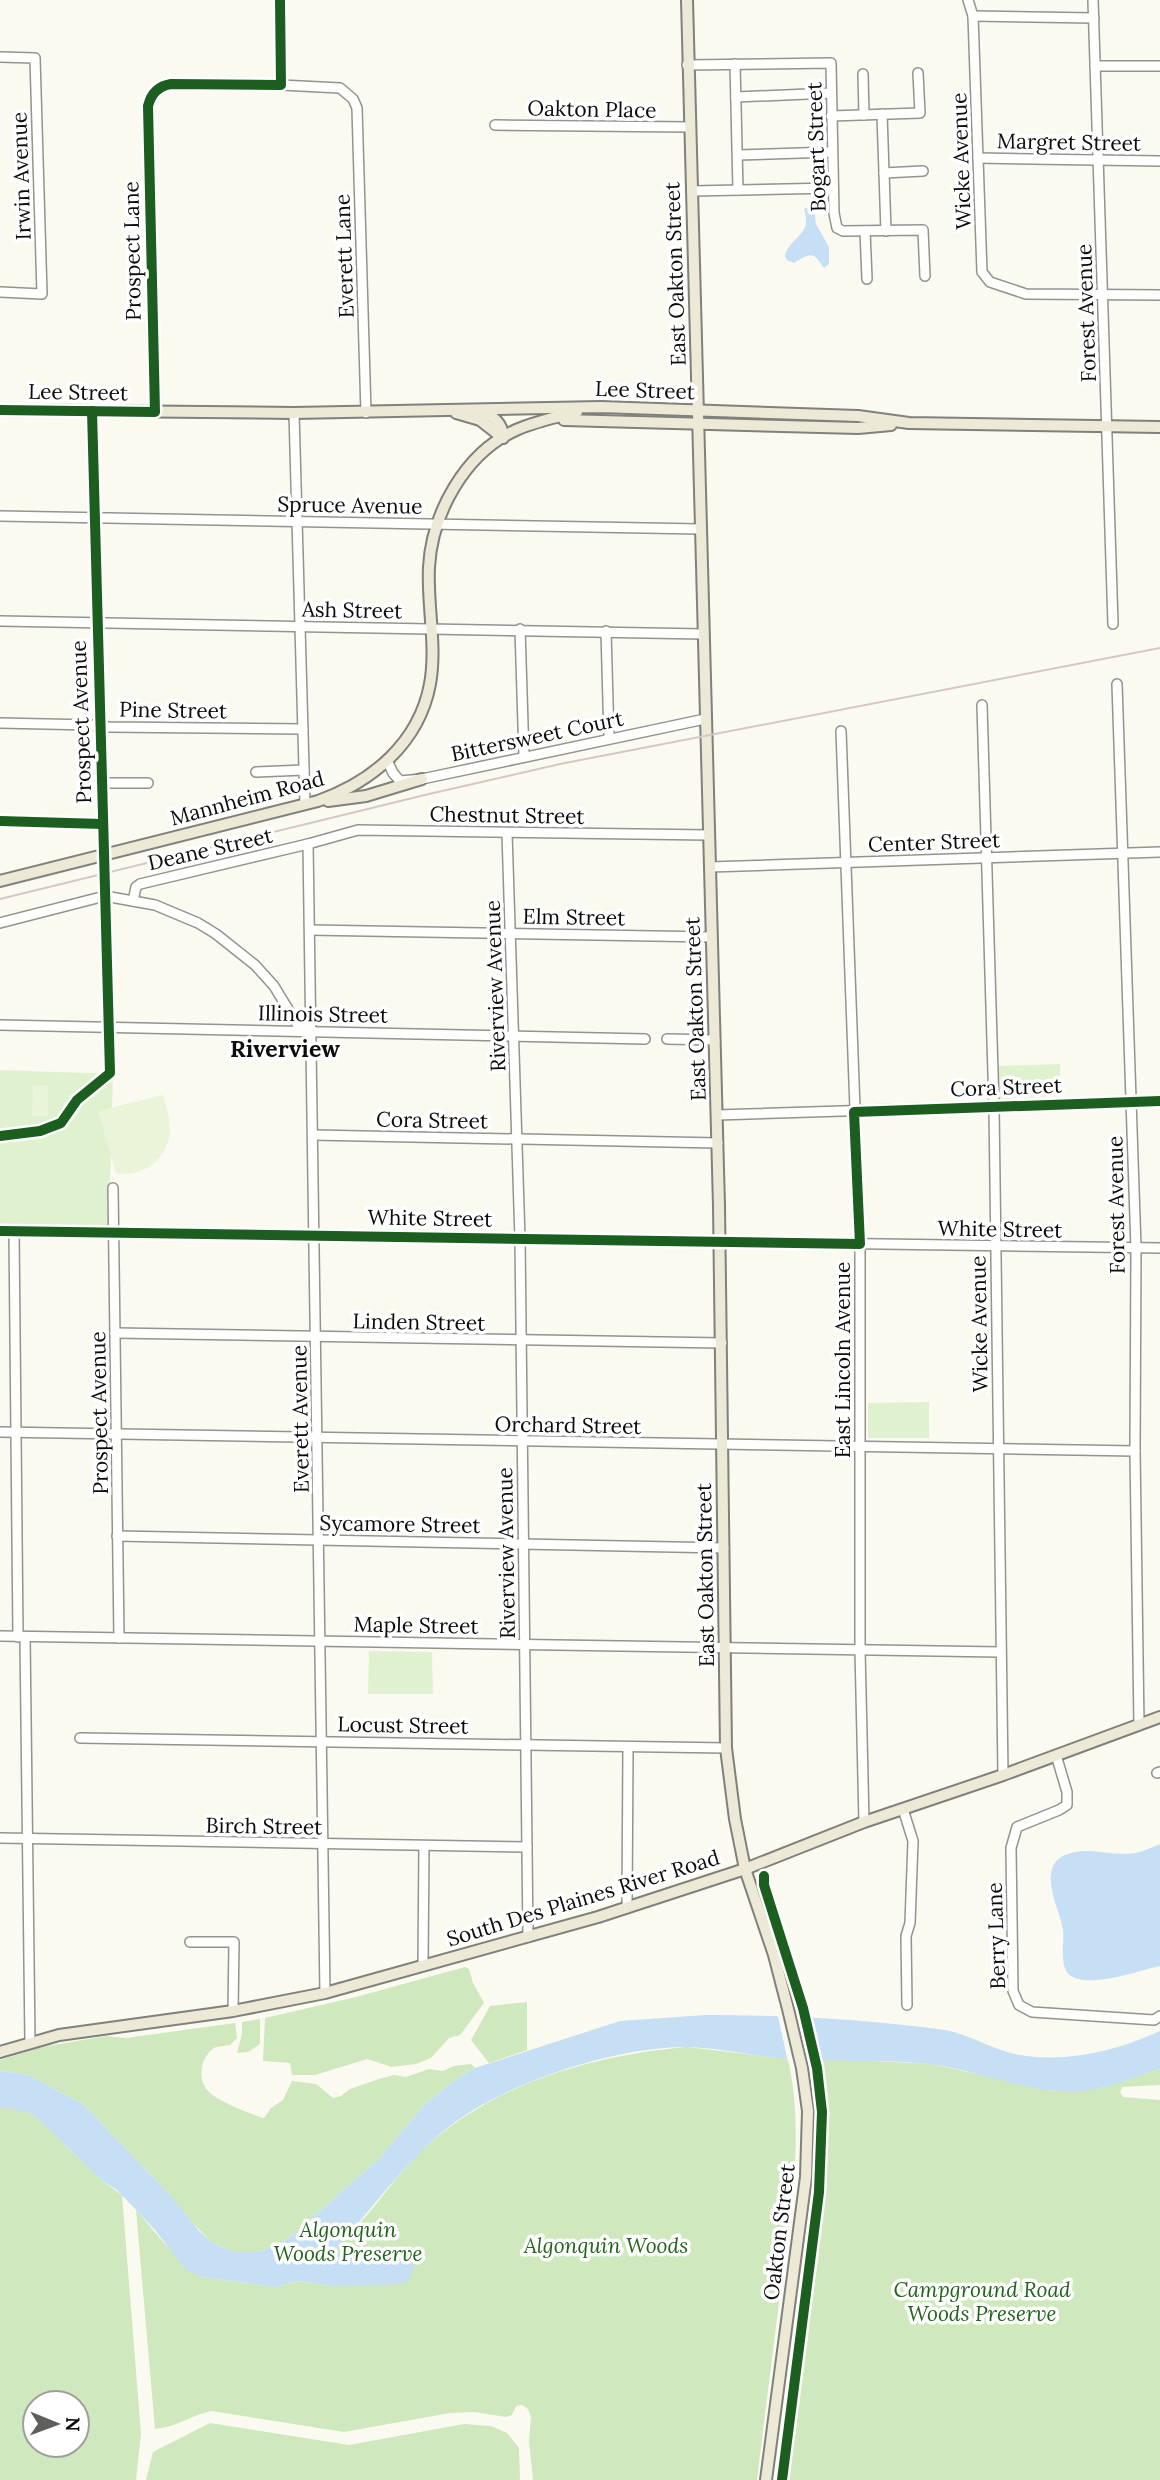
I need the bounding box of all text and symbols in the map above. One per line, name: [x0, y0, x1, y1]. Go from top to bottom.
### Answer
street label: Bogart Street: [800, 81, 832, 213]
street label: Wicke Avenue: [945, 92, 977, 230]
street label: Oakton Place: [527, 94, 657, 124]
street label: Irwin Avenue: [5, 111, 37, 241]
street label: Margret Street: [997, 127, 1142, 157]
street label: Prospect Lane: [117, 181, 147, 321]
street label: East Oakton Street: [658, 181, 692, 367]
street label: Everett Lane: [328, 193, 360, 319]
street label: Forest Avenue: [1070, 243, 1102, 383]
street label: Lee Street: [595, 375, 696, 405]
street label: Lee Street: [28, 378, 129, 406]
street label: Spruce Avenue: [277, 490, 423, 520]
street label: Ash Street: [301, 596, 403, 624]
street label: Prospect Avenue: [65, 640, 97, 804]
street label: Pine Street: [119, 696, 228, 724]
street label: Bittersweet Court: [448, 704, 626, 767]
street label: Mannheim Road: [167, 764, 327, 832]
street label: Chestnut Street: [429, 800, 586, 830]
street label: Deane Street: [145, 821, 276, 876]
street label: Center Street: [867, 826, 1001, 858]
street label: Riverview Avenue: [479, 900, 511, 1072]
street label: Elm Street: [522, 903, 626, 931]
street label: East Oakton Street: [678, 916, 712, 1102]
street label: Illinois Street: [258, 999, 389, 1029]
district label: Riverview: [230, 1034, 340, 1063]
street label: Cora Street: [950, 1072, 1063, 1102]
street label: Cora Street: [376, 1106, 489, 1134]
street label: Forest Avenue: [1101, 1136, 1131, 1274]
street label: White Street: [367, 1203, 493, 1233]
street label: White Street: [937, 1214, 1063, 1244]
street label: Wicke Avenue: [964, 1255, 994, 1393]
street label: East Lincoln Avenue: [829, 1262, 856, 1458]
street label: Linden Street: [353, 1307, 486, 1337]
street label: Prospect Avenue: [84, 1331, 114, 1495]
street label: Everett Avenue: [285, 1345, 315, 1493]
street label: Orchard Street: [494, 1410, 642, 1440]
street label: Riverview Avenue: [491, 1467, 521, 1639]
street label: East Oakton Street: [690, 1482, 720, 1667]
street label: Sycamore Street: [319, 1509, 482, 1539]
street label: Maple Street: [353, 1610, 479, 1640]
street label: Locust Street: [337, 1710, 470, 1740]
street label: Birch Street: [205, 1811, 323, 1841]
street label: South Des Plaines River Road: [443, 1844, 723, 1952]
street label: Berry Lane: [981, 1882, 1011, 1990]
street label: Oakton Street: [757, 2162, 801, 2302]
park label: Algonquin Woods Preserve: [273, 2216, 423, 2267]
park label: Algonquin Woods: [523, 2232, 688, 2259]
park label: Campground Road Woods Preserve: [893, 2276, 1071, 2327]
north arrow: [21, 2389, 91, 2459]
text: N: [61, 2417, 85, 2432]

